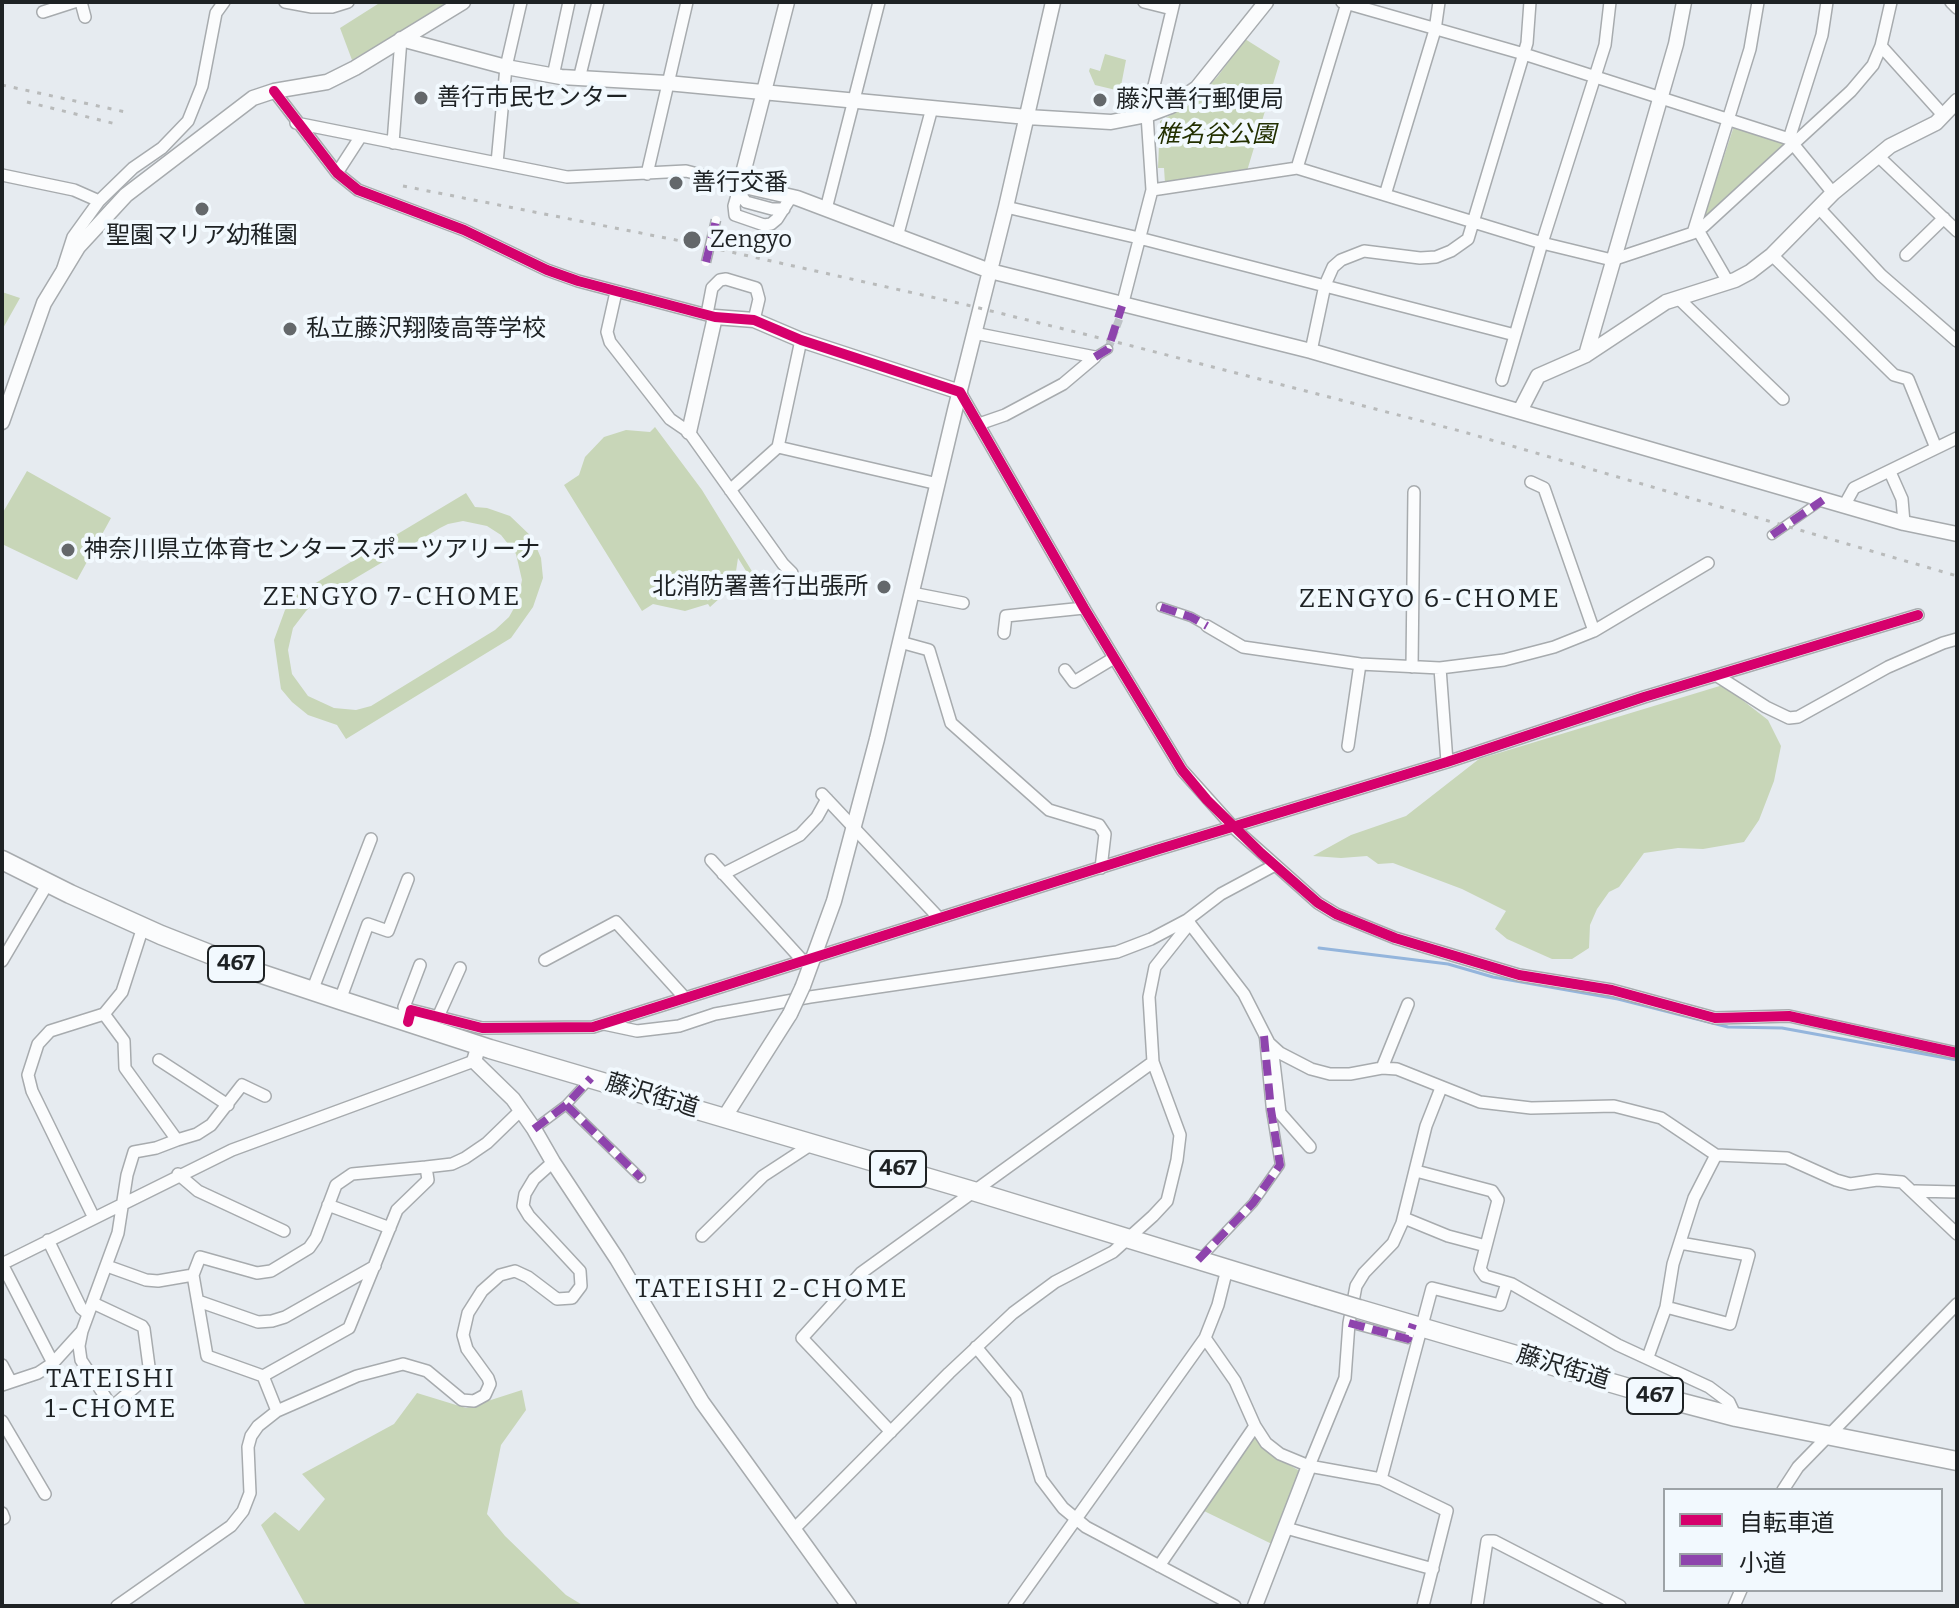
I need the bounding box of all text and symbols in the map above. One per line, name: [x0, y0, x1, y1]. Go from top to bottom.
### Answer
place label: 善行市民センター: [437, 84, 629, 112]
place label: 藤沢善行郵便局: [1116, 86, 1284, 114]
marker: 善行市民センター: [412, 89, 430, 107]
marker: 藤沢善行郵便局: [1091, 91, 1109, 109]
park label: 椎名谷公園: [1156, 121, 1276, 149]
place label: 善行交番: [692, 169, 788, 197]
marker: 善行交番: [667, 174, 685, 192]
marker: 聖園マリア幼稚園: [193, 200, 211, 218]
place label: 聖園マリア幼稚園: [106, 222, 298, 250]
place label: Zengyo: [710, 226, 792, 254]
marker: Zengyo: [681, 229, 703, 251]
place label: 私立藤沢翔陵高等学校: [306, 315, 546, 343]
marker: 私立藤沢翔陵高等学校: [281, 320, 299, 338]
place label: 神奈川県立体育センタースポーツアリーナ: [84, 536, 540, 564]
marker: 神奈川県立体育センタースポーツアリーナ: [59, 541, 77, 559]
place label: 北消防署善行出張所: [652, 573, 868, 601]
marker: 北消防署善行出張所: [875, 578, 893, 596]
district label: ZENGYO 7-CHOME: [263, 582, 521, 614]
district label: ZENGYO 6-CHOME: [1299, 584, 1561, 616]
road number: 467: [208, 946, 264, 982]
street label: 藤沢街道: [602, 1068, 702, 1124]
road number: 467: [870, 1151, 926, 1187]
district label: TATEISHI 2-CHOME: [635, 1274, 909, 1306]
street label: 藤沢街道: [1513, 1340, 1613, 1396]
district label: TATEISHI 1-CHOME: [45, 1364, 177, 1426]
road number: 467: [1627, 1378, 1683, 1414]
legend: [1663, 1488, 1943, 1592]
text: 自転車道: [1739, 1509, 1835, 1537]
text: 小道: [1739, 1549, 1787, 1577]

